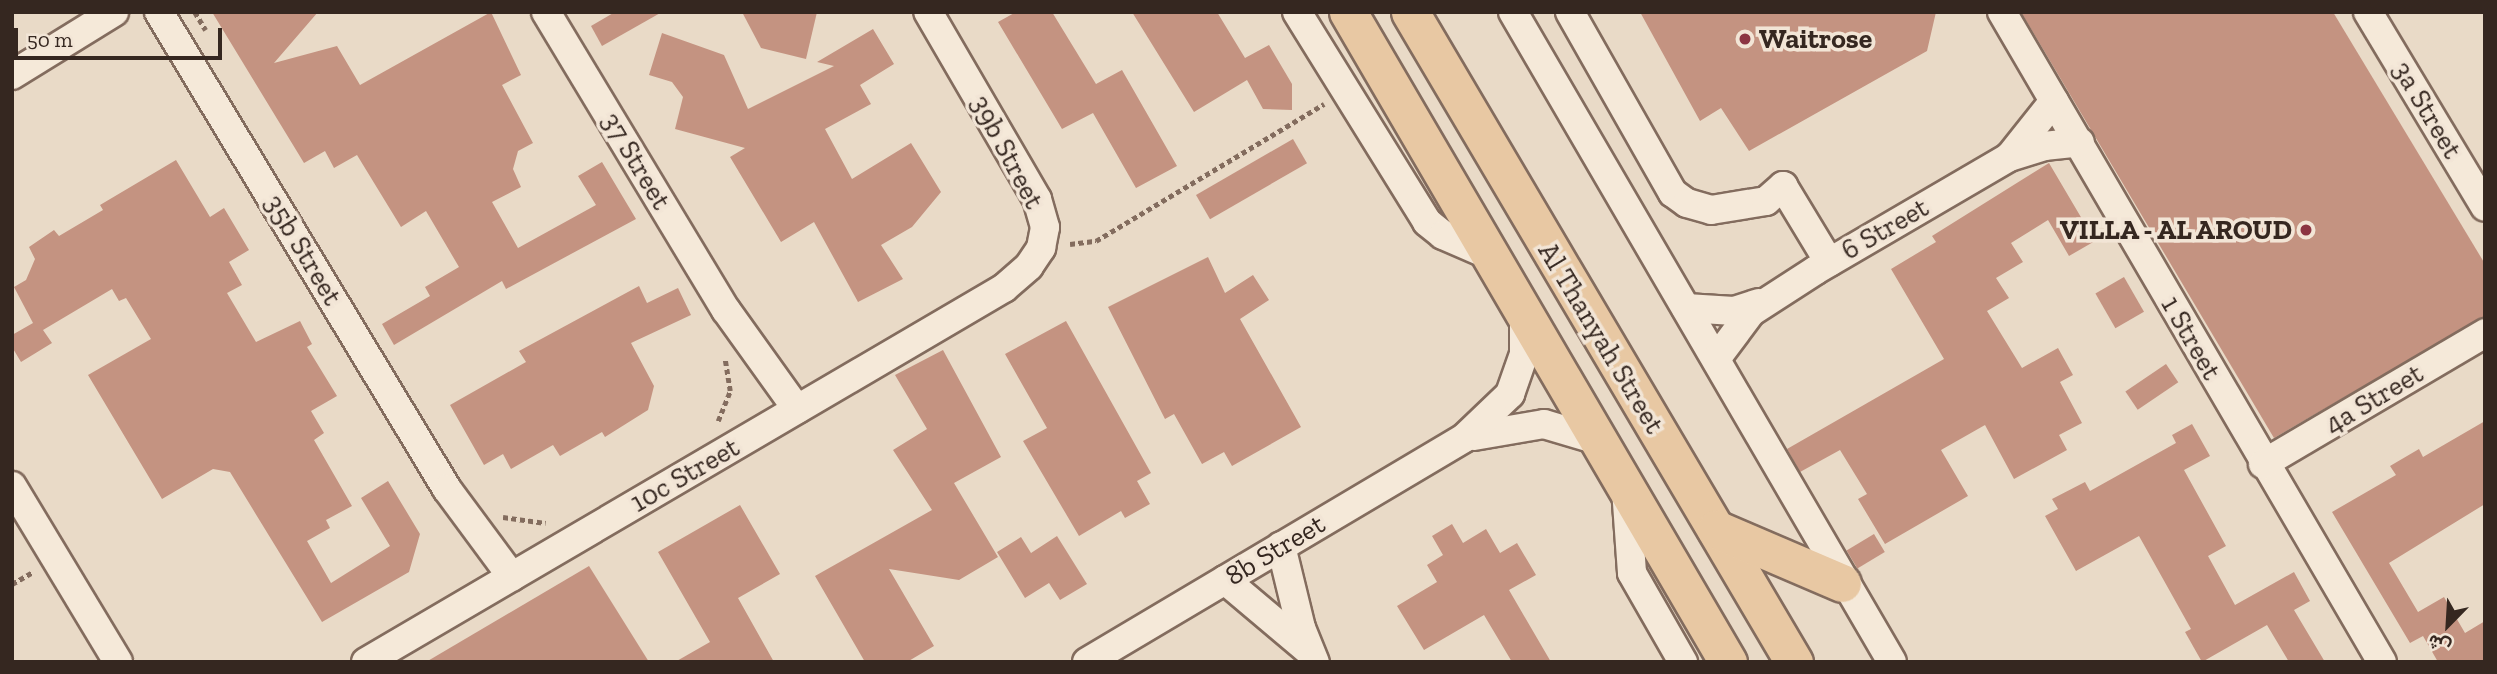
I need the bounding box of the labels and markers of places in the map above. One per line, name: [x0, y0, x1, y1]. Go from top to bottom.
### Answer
place label: Waitrose: [1759, 22, 1872, 56]
marker: Waitrose: [1737, 31, 1753, 47]
place label: VILLA - AL AROUD: [2057, 213, 2292, 247]
marker: VILLA - AL AROUD: [2298, 222, 2314, 238]

